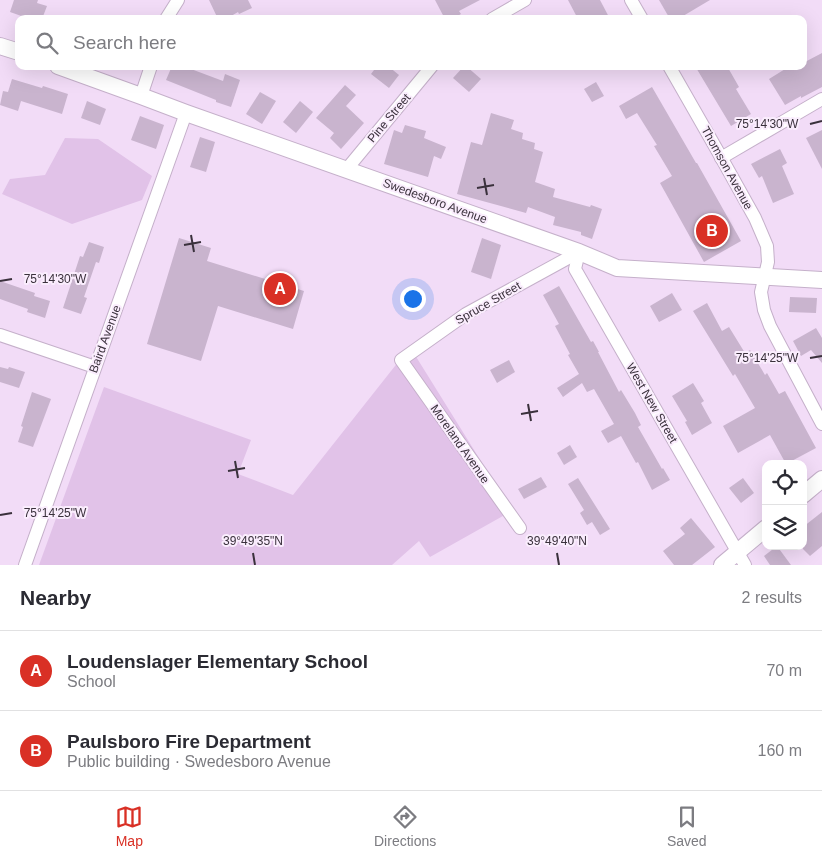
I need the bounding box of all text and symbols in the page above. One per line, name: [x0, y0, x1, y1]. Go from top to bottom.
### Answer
search box: [15, 15, 807, 70]
icon: search: [33, 29, 61, 57]
text: Search here: [73, 32, 177, 53]
street label: Pine Street: [365, 90, 414, 145]
text: 75°14'30"W: [736, 117, 799, 131]
street label: Thomson Avenue: [698, 124, 756, 212]
street label: Swedesboro Avenue: [381, 176, 489, 226]
pin: B: [696, 212, 728, 250]
pin: A: [264, 270, 296, 308]
text: 75°14'30"W: [24, 272, 87, 286]
street label: Spruce Street: [453, 278, 524, 327]
your location: [400, 286, 426, 312]
street label: Baird Avenue: [86, 303, 124, 375]
text: 75°14'25"W: [736, 351, 799, 365]
street label: West New Street: [623, 361, 681, 446]
street label: Moreland Avenue: [428, 402, 493, 486]
map controls: [762, 460, 807, 550]
button: locate: [762, 460, 807, 505]
button: layers: [762, 505, 807, 550]
text: 75°14'25"W: [24, 506, 87, 520]
text: 39°49'35"N: [223, 534, 283, 548]
text: 39°49'40"N: [527, 534, 587, 548]
text: Nearby: [20, 586, 91, 609]
text: 2 results: [742, 589, 802, 606]
text: Loudenslager Elementary School: [67, 651, 368, 672]
text: A: [30, 662, 42, 679]
text: 70 m: [766, 662, 802, 679]
text: School: [67, 673, 116, 690]
text: Paulsboro Fire Department: [67, 731, 311, 752]
text: B: [30, 742, 42, 759]
text: 160 m: [758, 742, 802, 759]
text: Public building · Swedesboro Avenue: [67, 753, 331, 770]
tab: Map: [115, 803, 143, 849]
tab: Directions: [374, 803, 436, 849]
tab: Saved: [667, 803, 707, 849]

